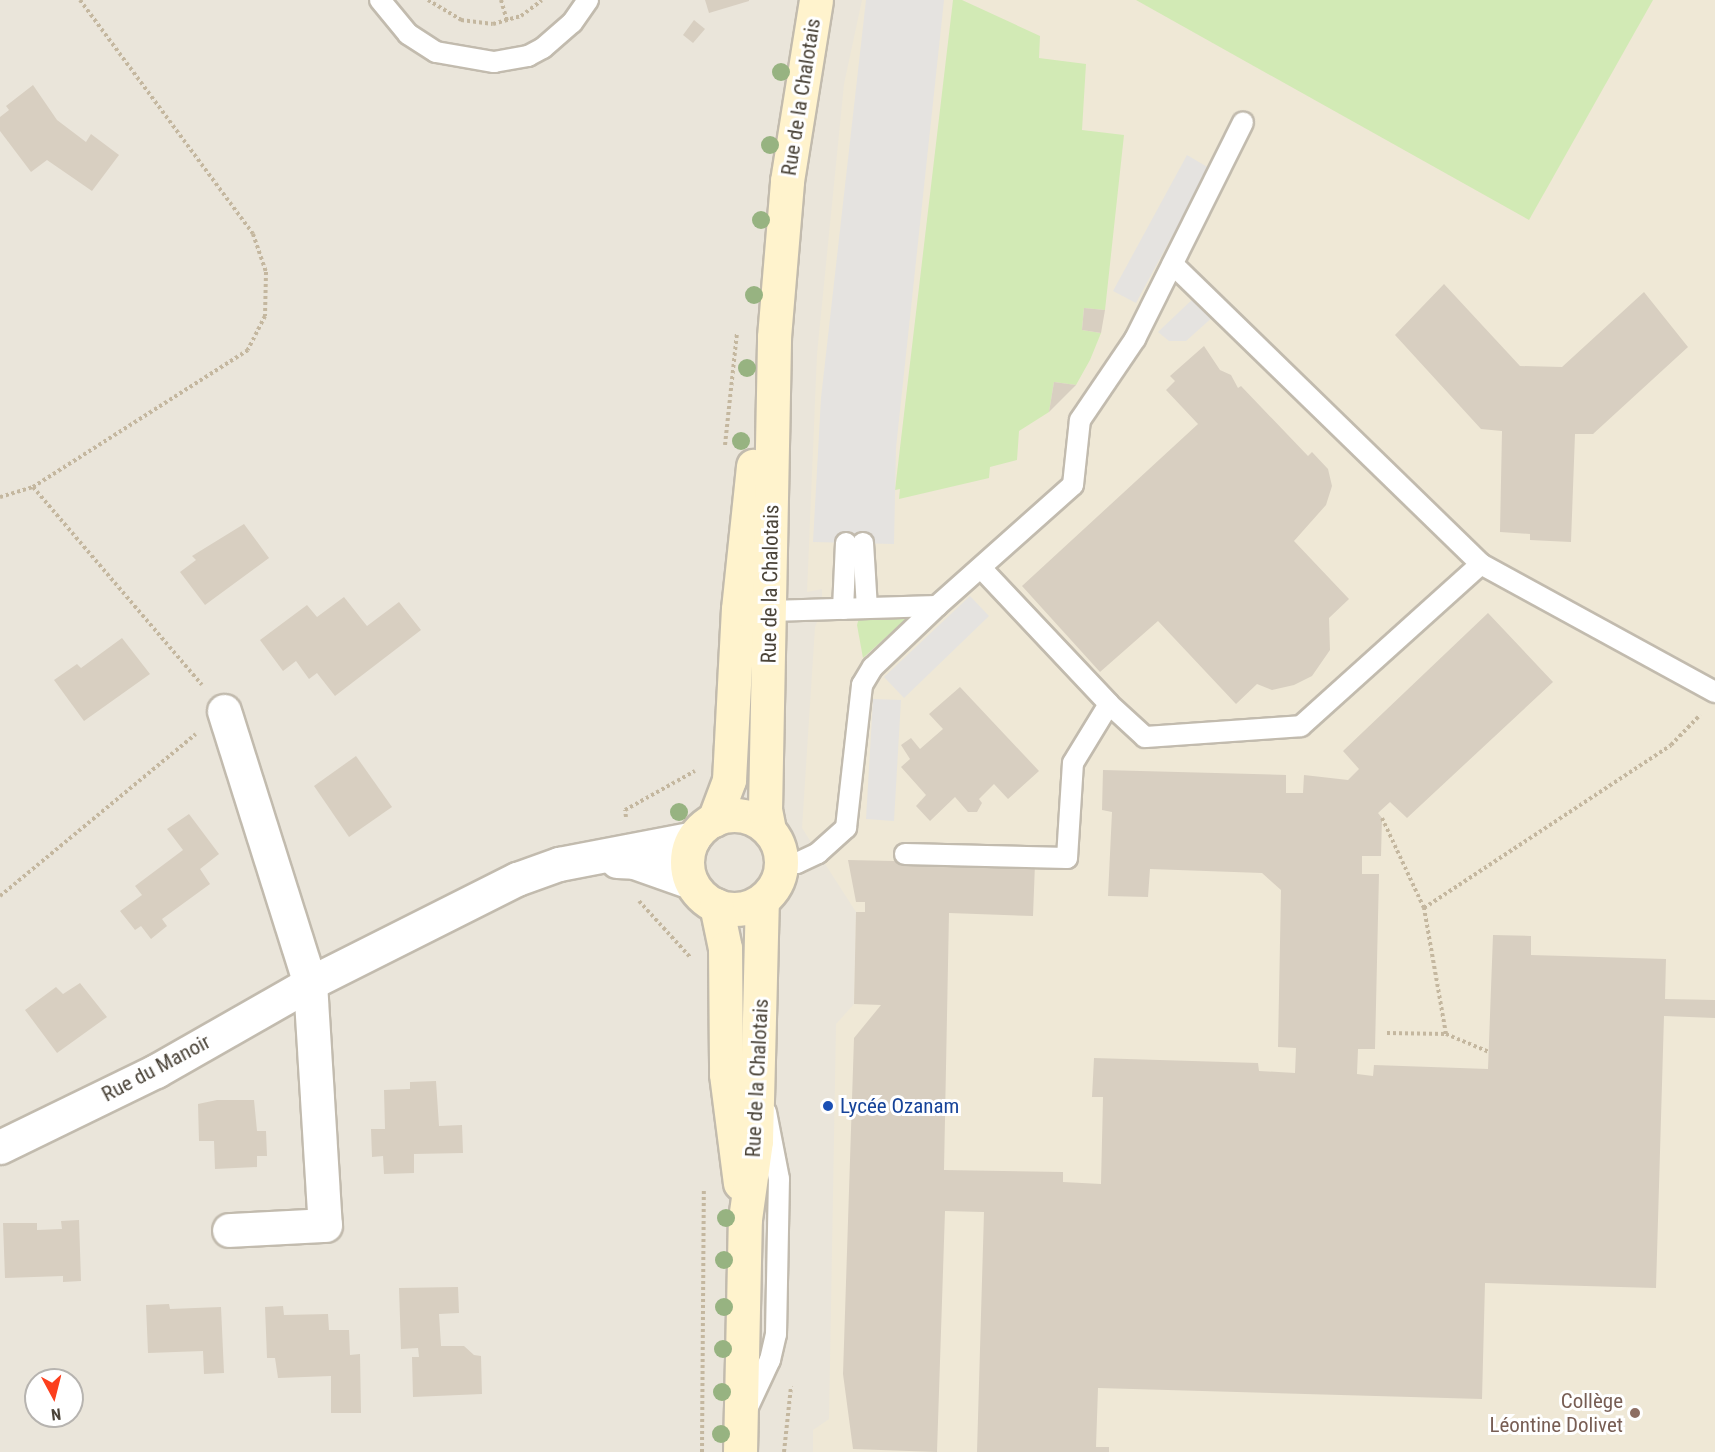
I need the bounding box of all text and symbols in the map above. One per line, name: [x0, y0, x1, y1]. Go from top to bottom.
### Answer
street label: Rue de la Chalotais: [776, 17, 826, 177]
street label: Rue de la Chalotais: [756, 504, 784, 664]
street label: Rue de la Chalotais: [740, 998, 774, 1158]
street label: Rue du Manoir: [97, 1029, 215, 1107]
place label: Lycée Ozanam: [840, 1093, 959, 1119]
marker: Lycée Ozanam: [821, 1099, 835, 1113]
north arrow: [24, 1368, 84, 1428]
place label: Collège Léontine Dolivet: [1490, 1388, 1623, 1438]
text: N: [50, 1404, 62, 1424]
marker: Collège Léontine Dolivet: [1628, 1406, 1642, 1420]

